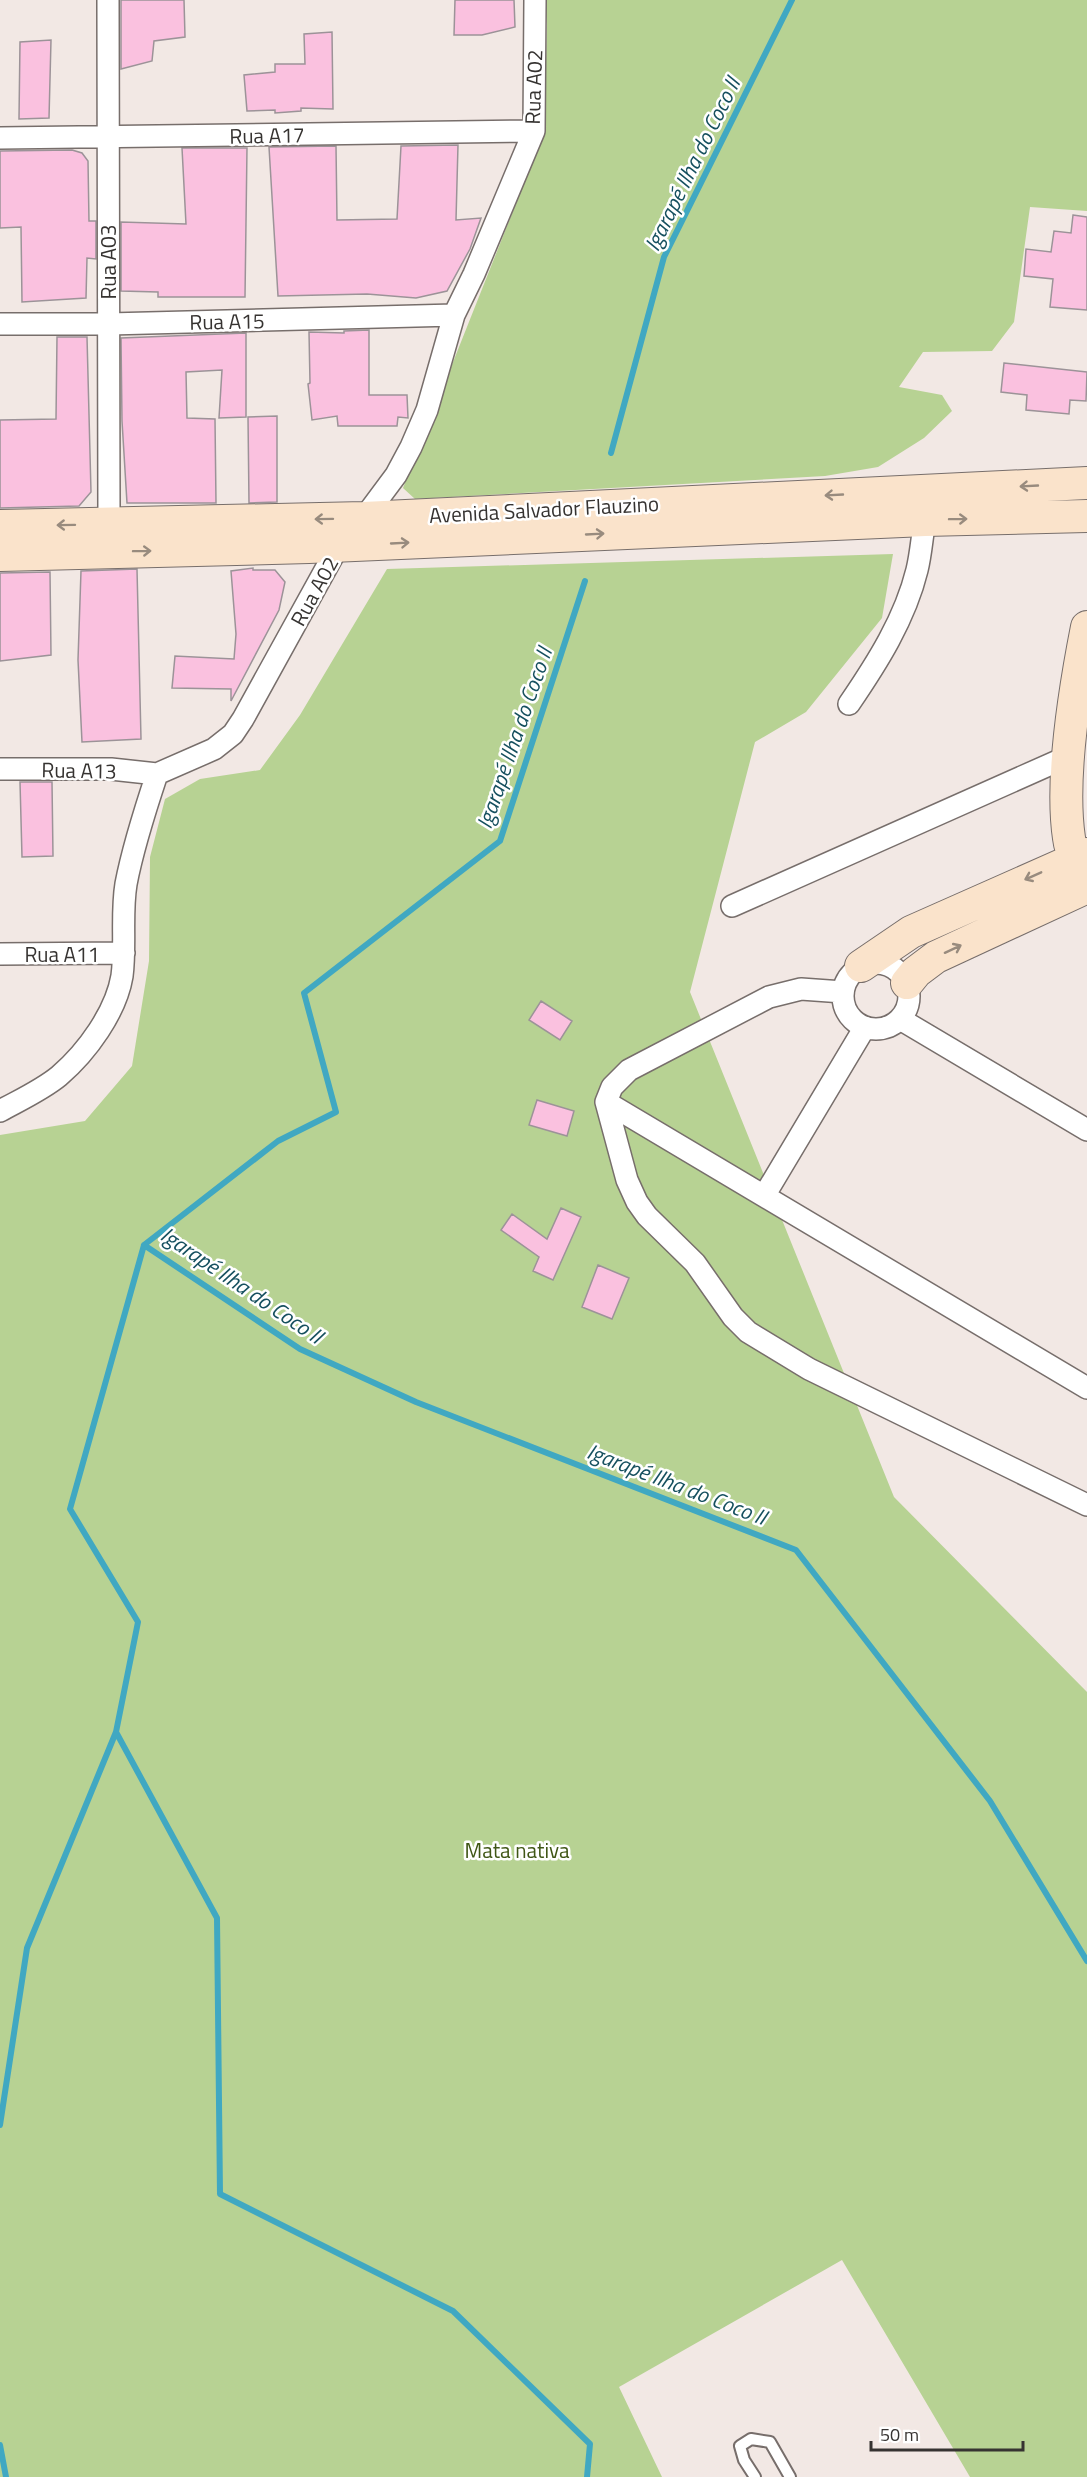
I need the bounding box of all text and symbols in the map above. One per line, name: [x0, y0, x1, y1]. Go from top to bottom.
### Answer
street label: Rua A02: [516, 49, 550, 125]
water label: Igarapé Ilha do Coco II: [635, 70, 750, 257]
street label: Rua A17: [229, 118, 305, 152]
street label: Rua A03: [92, 224, 124, 300]
street label: Rua A15: [189, 304, 265, 338]
one-way arrow: [1019, 480, 1039, 491]
street label: Avenida Salvador Flauzino: [428, 487, 660, 531]
one-way arrow: [824, 490, 844, 501]
one-way arrow: [315, 513, 335, 525]
one-way arrow: [947, 513, 967, 525]
one-way arrow: [57, 519, 77, 531]
one-way arrow: [585, 529, 605, 540]
one-way arrow: [390, 537, 410, 548]
one-way arrow: [132, 545, 152, 557]
street label: Rua A02: [282, 550, 346, 632]
water label: Igarapé Ilha do Coco II: [467, 641, 562, 833]
street label: Rua A13: [41, 753, 117, 787]
one-way arrow: [1024, 871, 1043, 882]
street label: Rua A11: [24, 938, 100, 970]
one-way arrow: [944, 942, 962, 953]
water label: Igarapé Ilha do Coco II: [154, 1218, 332, 1353]
water label: Igarapé Ilha do Coco II: [582, 1434, 773, 1535]
park label: Mata nativa: [465, 1834, 570, 1866]
scale bar: [871, 2414, 1022, 2452]
text: 50 m: [880, 2421, 919, 2448]

